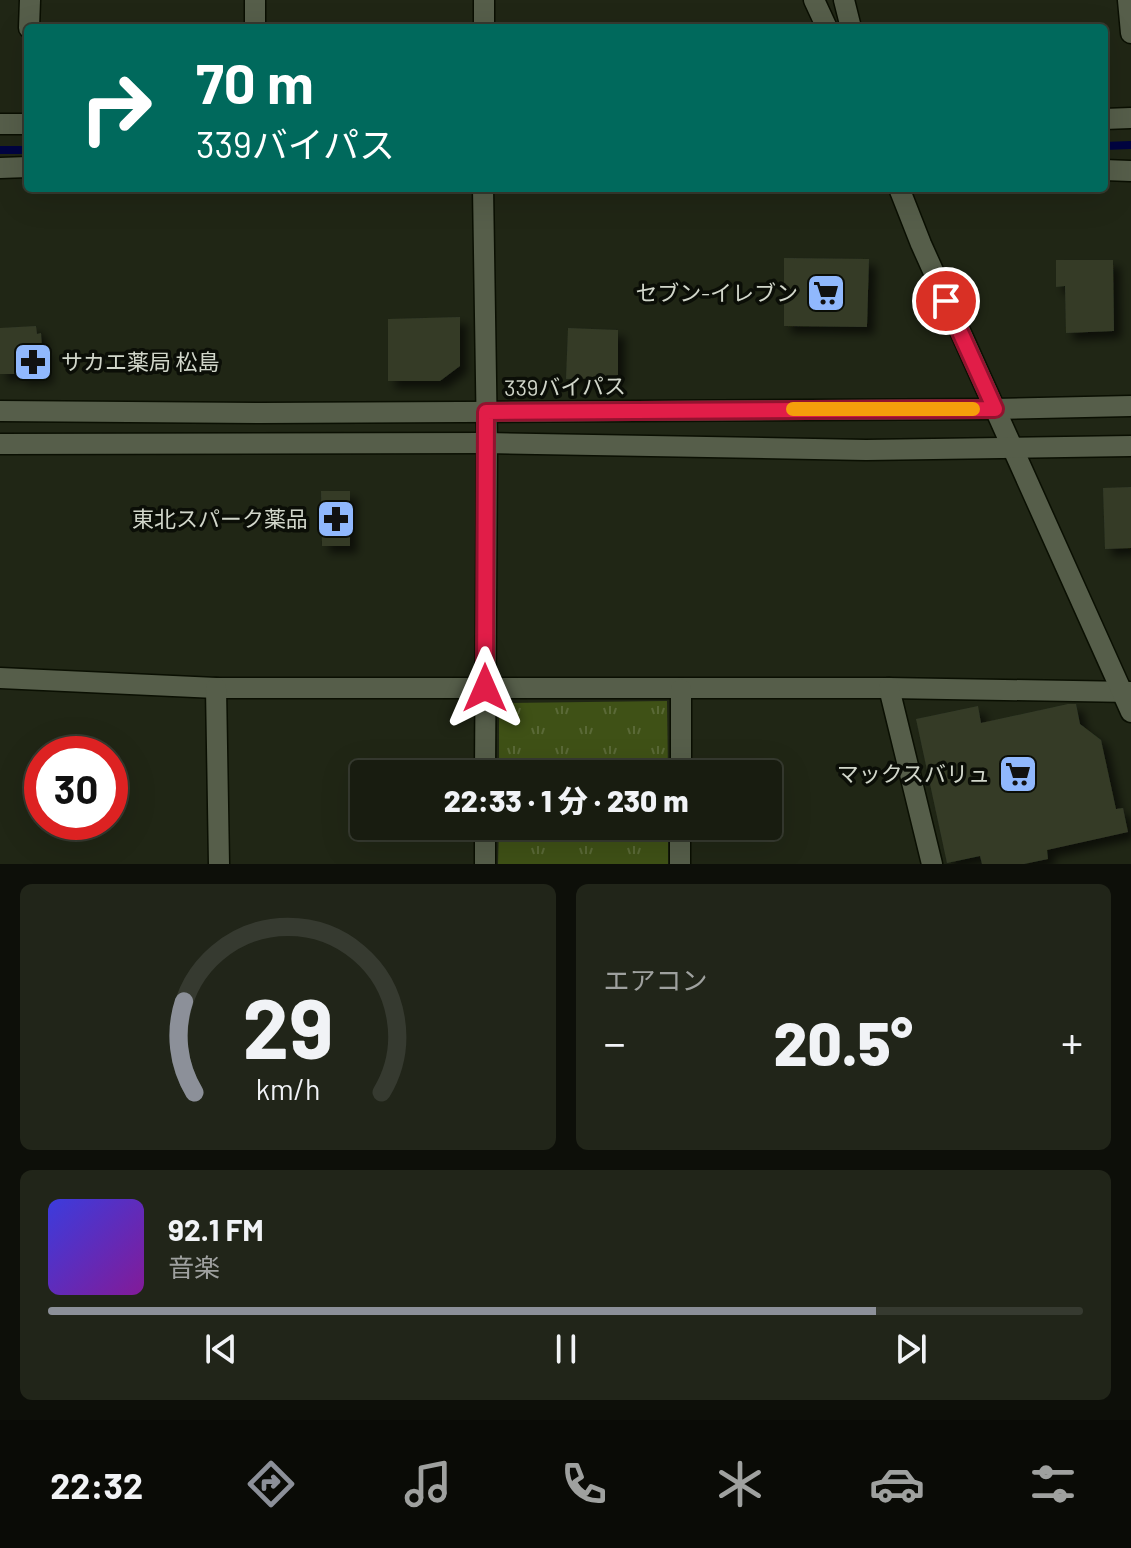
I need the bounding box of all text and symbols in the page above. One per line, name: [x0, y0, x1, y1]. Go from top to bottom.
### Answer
text: 70 m: [196, 48, 314, 115]
icon: right: [64, 56, 168, 160]
text: 339バイパス: [196, 122, 395, 165]
pin: [912, 267, 980, 335]
supermarket icon: セブン-イレブン: [805, 272, 847, 314]
place label: セブン-イレブン: [635, 279, 798, 305]
icon: arrive: [924, 279, 968, 323]
pharmacy icon: サカエ薬局 松島: [12, 341, 54, 383]
place label: サカエ薬局 松島: [61, 348, 219, 374]
street label: 339バイパス: [504, 372, 626, 400]
pharmacy icon: 東北スパーク薬品: [315, 498, 357, 540]
place label: 東北スパーク薬品: [132, 505, 308, 531]
position arrow: [443, 646, 527, 730]
speed limit sign: 30: [24, 736, 128, 840]
supermarket icon: マックスバリュ: [997, 753, 1039, 795]
place label: マックスバリュ: [837, 760, 990, 786]
text: 22:33 · 1 分 · 230 m: [444, 782, 688, 818]
text: エアコン: [604, 964, 708, 995]
text: 29: [242, 976, 333, 1076]
text: 20.5°: [773, 1006, 913, 1078]
text: −: [604, 1015, 626, 1068]
text: +: [1061, 1015, 1083, 1068]
text: km/h: [255, 1071, 320, 1106]
text: 92.1 FM: [168, 1211, 264, 1247]
text: 音楽: [168, 1251, 220, 1282]
icon: previous: [199, 1327, 243, 1371]
icon: pause: [544, 1327, 588, 1371]
icon: next: [889, 1327, 933, 1371]
icon: directions: [243, 1456, 299, 1512]
icon: music: [400, 1456, 456, 1512]
icon: phone: [556, 1456, 612, 1512]
icon: climate: [712, 1456, 768, 1512]
icon: car: [869, 1456, 925, 1512]
icon: filters: [1025, 1456, 1081, 1512]
text: 22:32: [50, 1463, 143, 1506]

